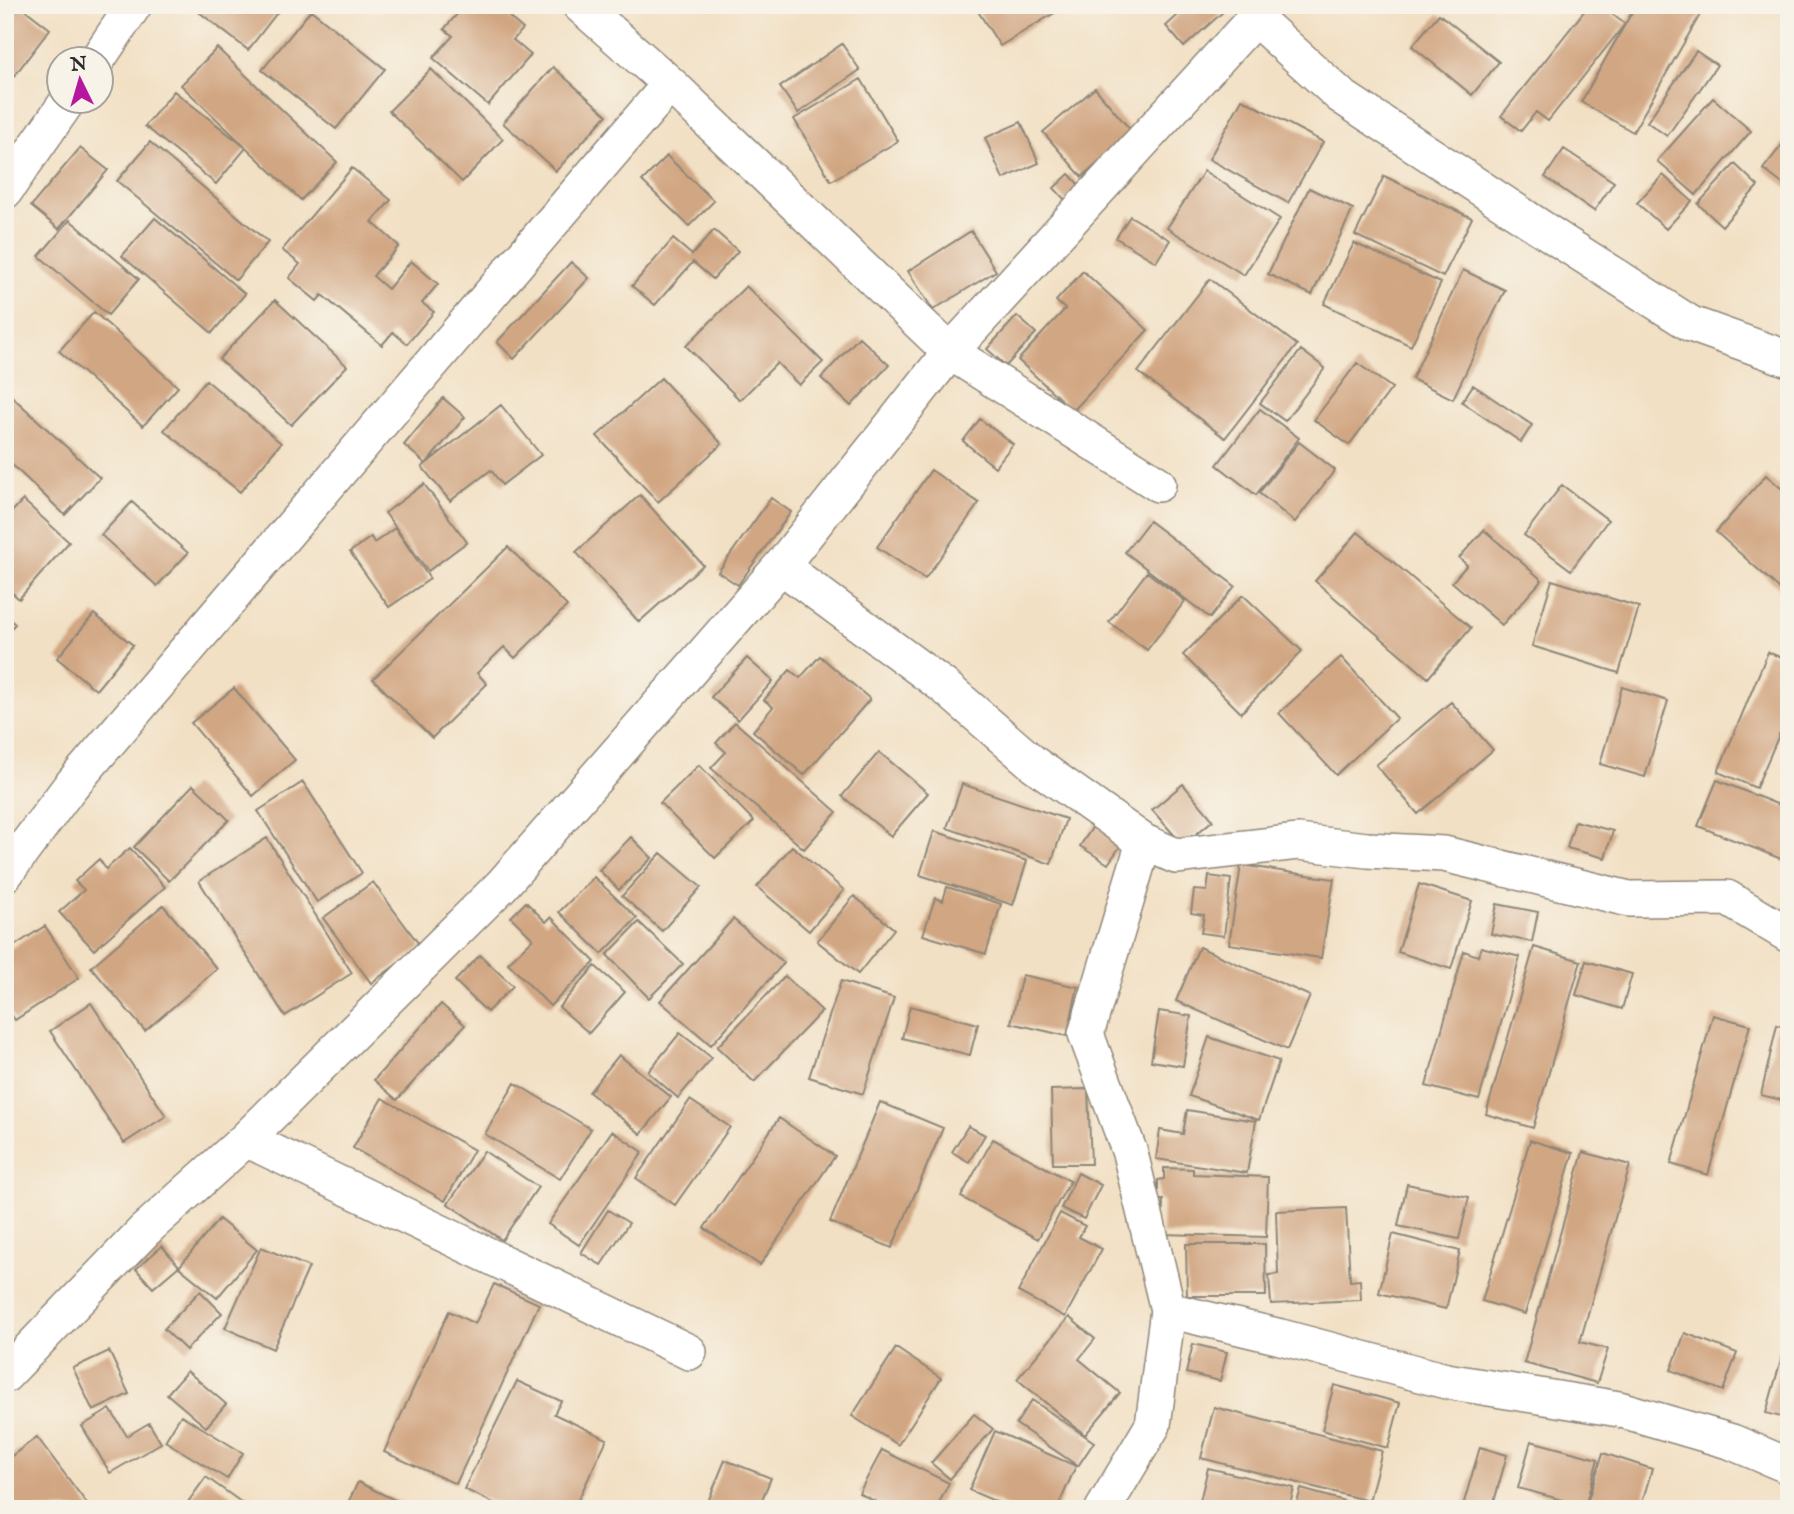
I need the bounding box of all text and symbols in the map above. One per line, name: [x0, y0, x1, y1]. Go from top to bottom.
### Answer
north arrow: [46, 46, 116, 116]
text: N: [68, 52, 88, 78]

